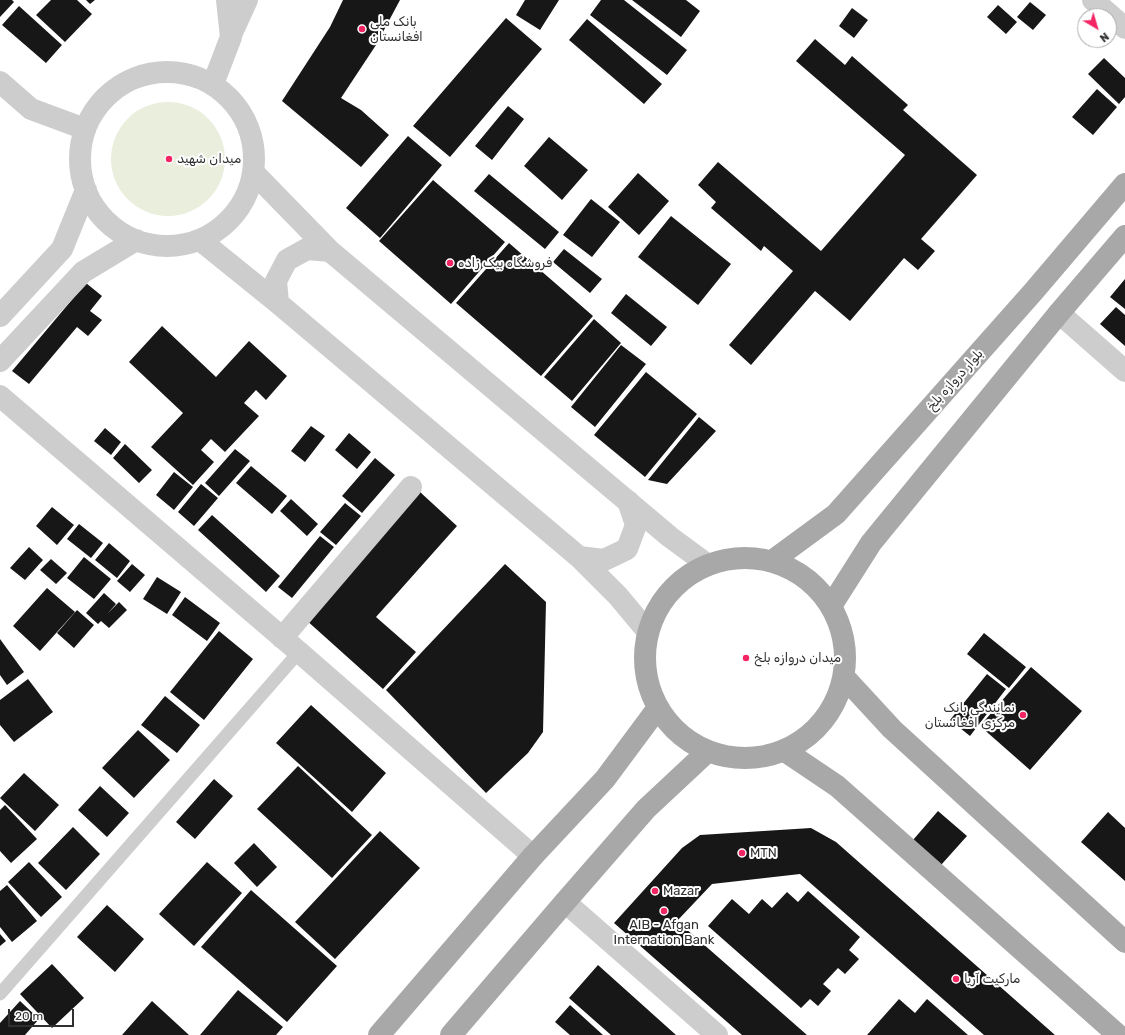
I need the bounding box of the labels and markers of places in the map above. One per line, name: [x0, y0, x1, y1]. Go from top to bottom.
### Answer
place label: بانک ملی افغانستان: [370, 14, 423, 45]
marker: بانک ملی افغانستان: [357, 24, 367, 34]
place label: میدان شهید: [177, 151, 241, 167]
marker: میدان شهید: [164, 154, 174, 164]
place label: فروشگاه بیک زاده: [458, 255, 552, 271]
marker: فروشگاه بیک زاده: [445, 258, 455, 268]
place label: میدان دروازه بلخ: [754, 650, 841, 666]
marker: میدان دروازه بلخ: [741, 653, 751, 663]
place label: نمایندگی بانک مرکزی افغانستان: [925, 700, 1015, 731]
marker: نمایندگی بانک مرکزی افغانستان: [1018, 710, 1028, 720]
place label: MTN: [750, 845, 777, 861]
marker: MTN: [737, 848, 747, 858]
place label: Mazar: [663, 883, 699, 899]
marker: Mazar: [650, 886, 660, 896]
marker: AIB - Afgan Internation Bank: [659, 906, 669, 916]
place label: AIB - Afgan Internation Bank: [614, 917, 714, 948]
place label: مارکیت آریا: [964, 971, 1020, 987]
marker: مارکیت آریا: [951, 974, 961, 984]

